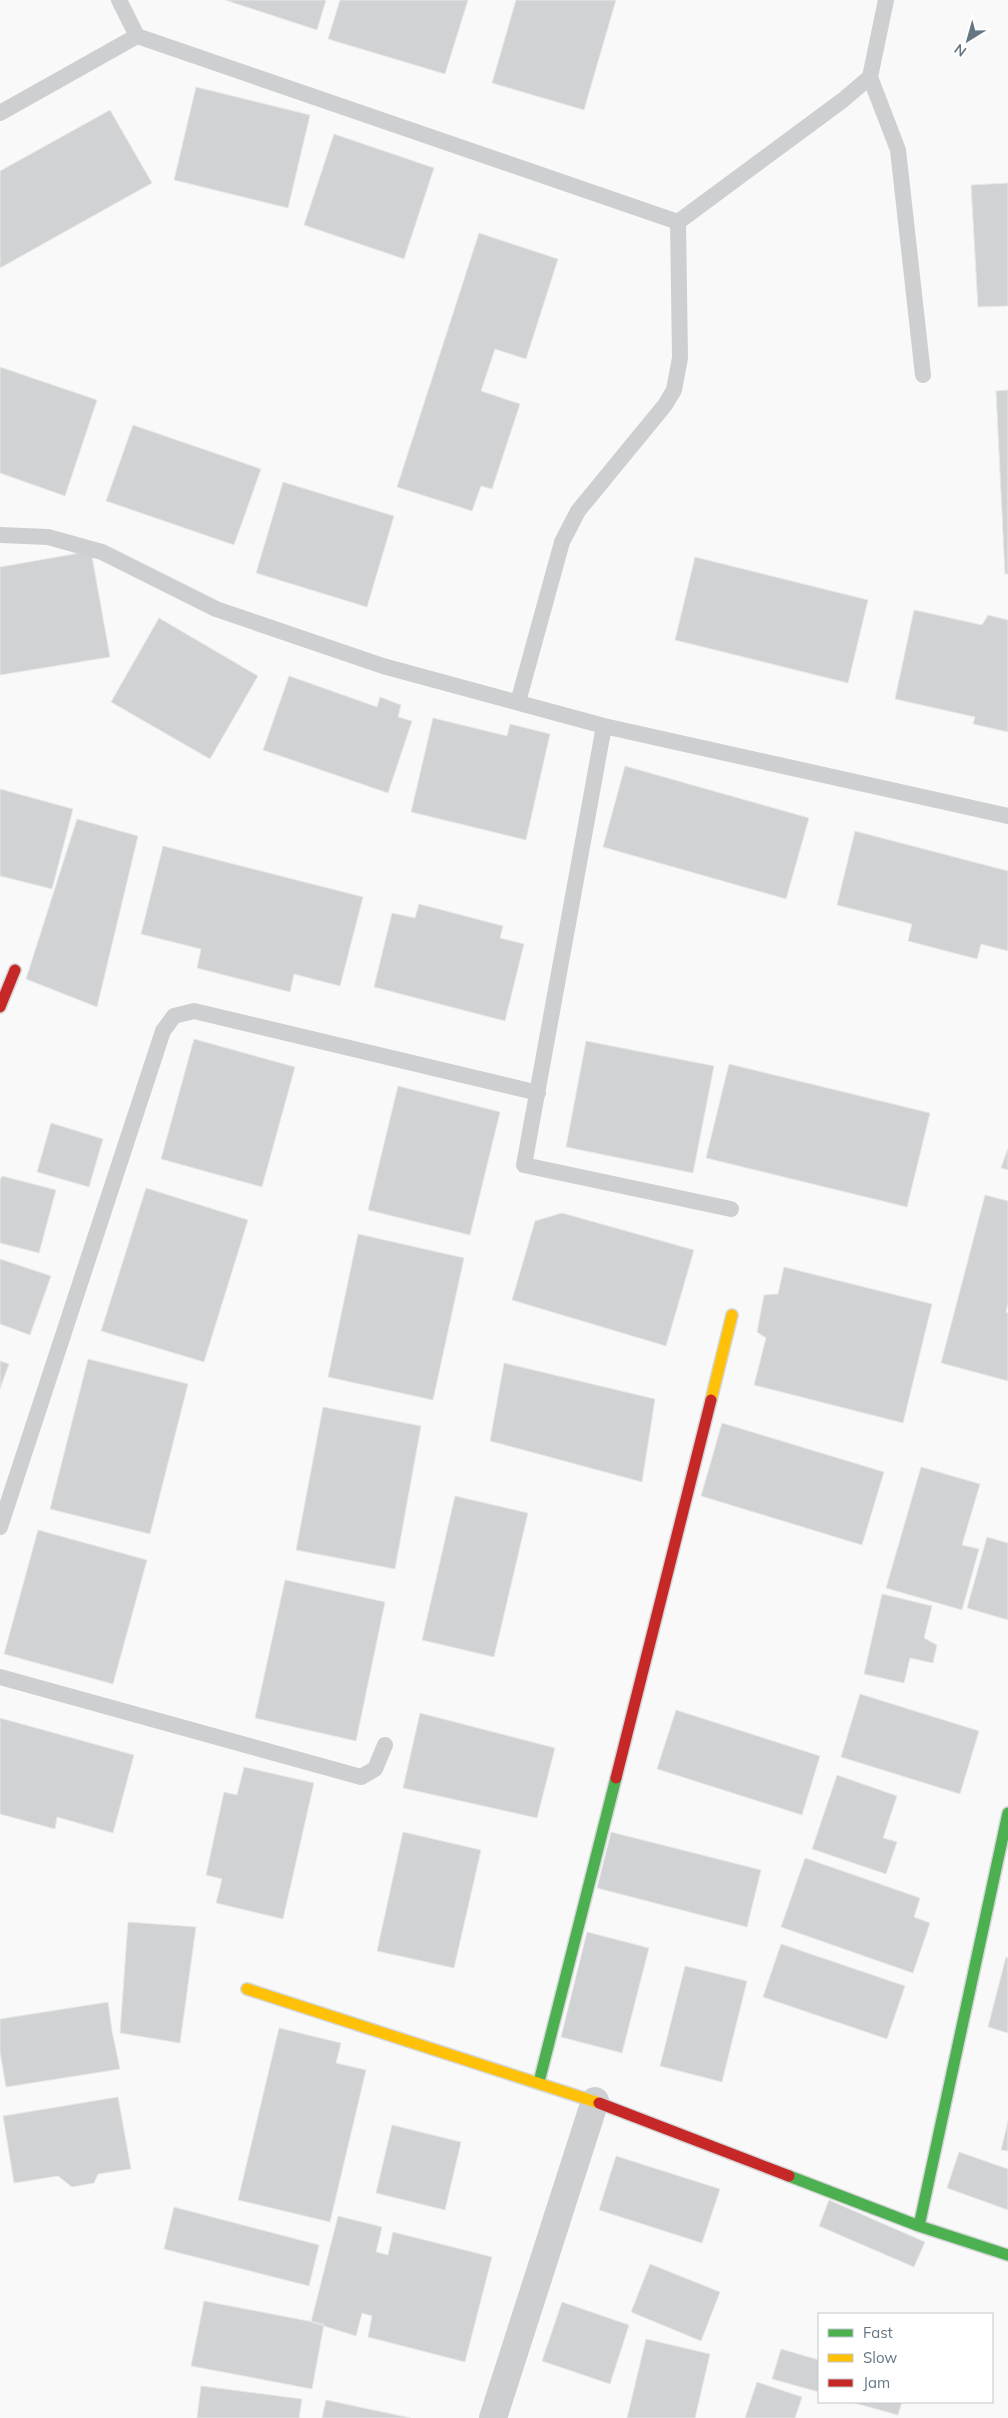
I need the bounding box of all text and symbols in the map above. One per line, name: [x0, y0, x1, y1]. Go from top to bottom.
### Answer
north arrow: [943, 15, 993, 65]
text: N: [951, 40, 970, 61]
legend: [818, 2313, 993, 2403]
text: Fast: [863, 2323, 893, 2342]
text: Slow: [863, 2348, 897, 2367]
text: Jam: [863, 2373, 890, 2392]

